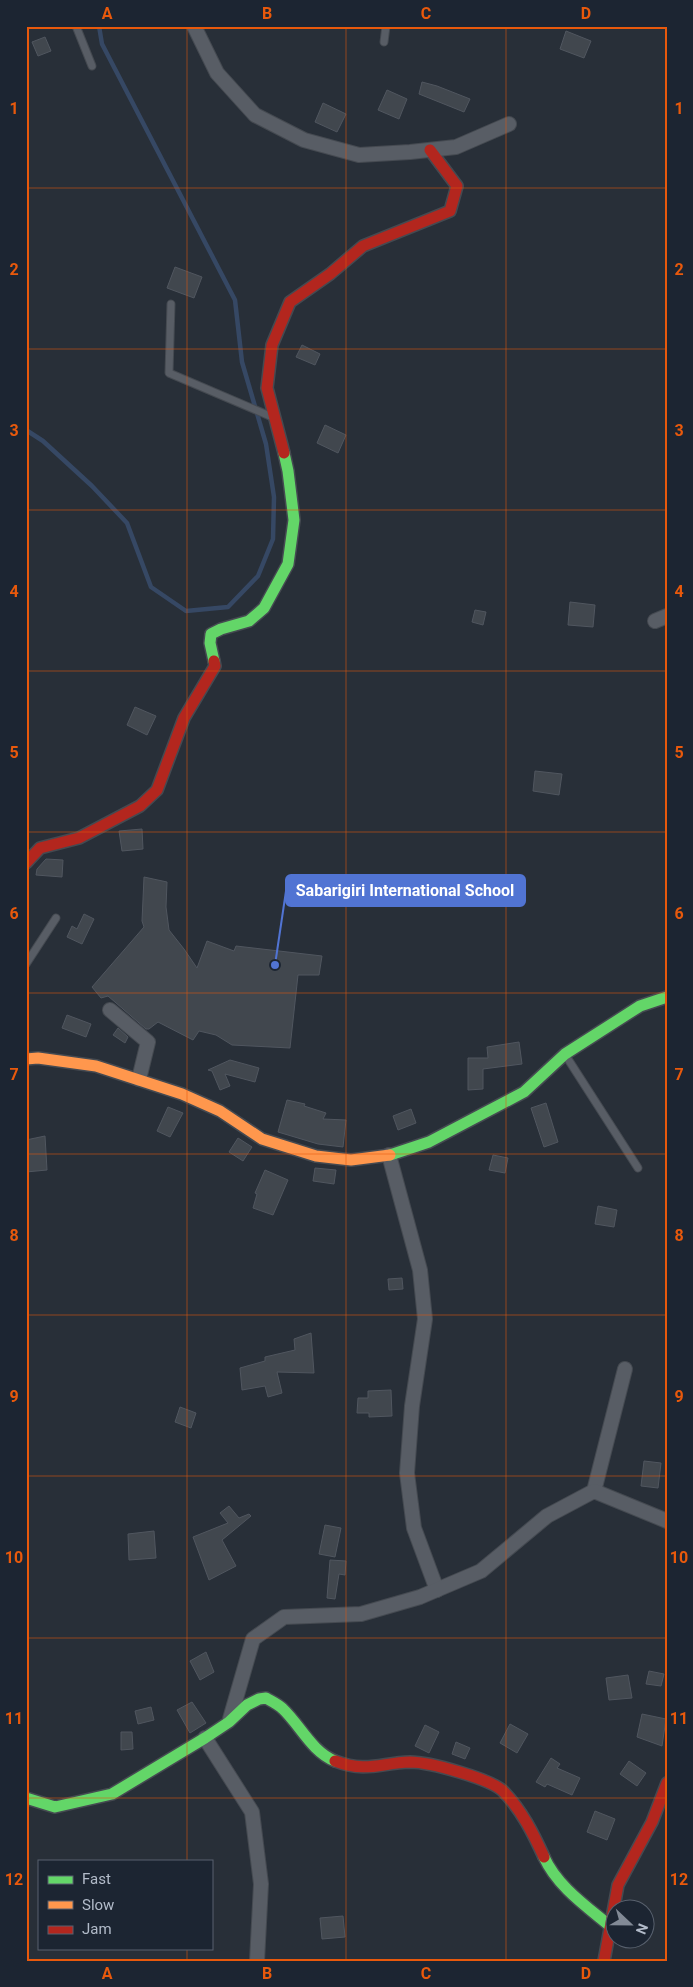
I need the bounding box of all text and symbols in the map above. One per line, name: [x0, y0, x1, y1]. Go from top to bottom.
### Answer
text: A: [102, 4, 113, 23]
text: B: [262, 4, 272, 23]
text: C: [421, 4, 431, 23]
text: D: [581, 4, 591, 23]
text: 1: [9, 99, 19, 118]
text: 1: [674, 99, 684, 118]
text: 2: [9, 260, 19, 279]
text: 2: [674, 260, 684, 279]
text: 3: [9, 421, 19, 440]
text: 3: [674, 421, 684, 440]
text: 4: [9, 582, 19, 601]
text: 4: [674, 582, 684, 601]
text: 5: [9, 743, 19, 762]
text: 5: [674, 743, 684, 762]
callout: Sabarigiri International School: [286, 875, 525, 906]
text: Sabarigiri International School: [296, 881, 514, 900]
text: 6: [9, 904, 19, 923]
text: 6: [674, 904, 684, 923]
text: 7: [9, 1065, 19, 1084]
text: 7: [674, 1065, 684, 1084]
text: 8: [9, 1226, 19, 1245]
text: 8: [674, 1226, 684, 1245]
text: 9: [9, 1387, 19, 1406]
text: 9: [674, 1387, 684, 1406]
text: 10: [5, 1548, 23, 1567]
text: 10: [670, 1548, 688, 1567]
text: 11: [5, 1709, 23, 1728]
text: 11: [670, 1709, 688, 1728]
legend: [38, 1860, 212, 1950]
text: 12: [5, 1870, 23, 1889]
text: Fast: [82, 1870, 111, 1888]
text: 12: [670, 1870, 688, 1889]
text: Slow: [82, 1896, 114, 1914]
north arrow: [606, 1900, 656, 1950]
text: Jam: [82, 1920, 112, 1938]
text: N: [633, 1921, 651, 1936]
text: A: [102, 1964, 113, 1983]
text: B: [262, 1964, 272, 1983]
text: C: [421, 1964, 431, 1983]
text: D: [581, 1964, 591, 1983]

